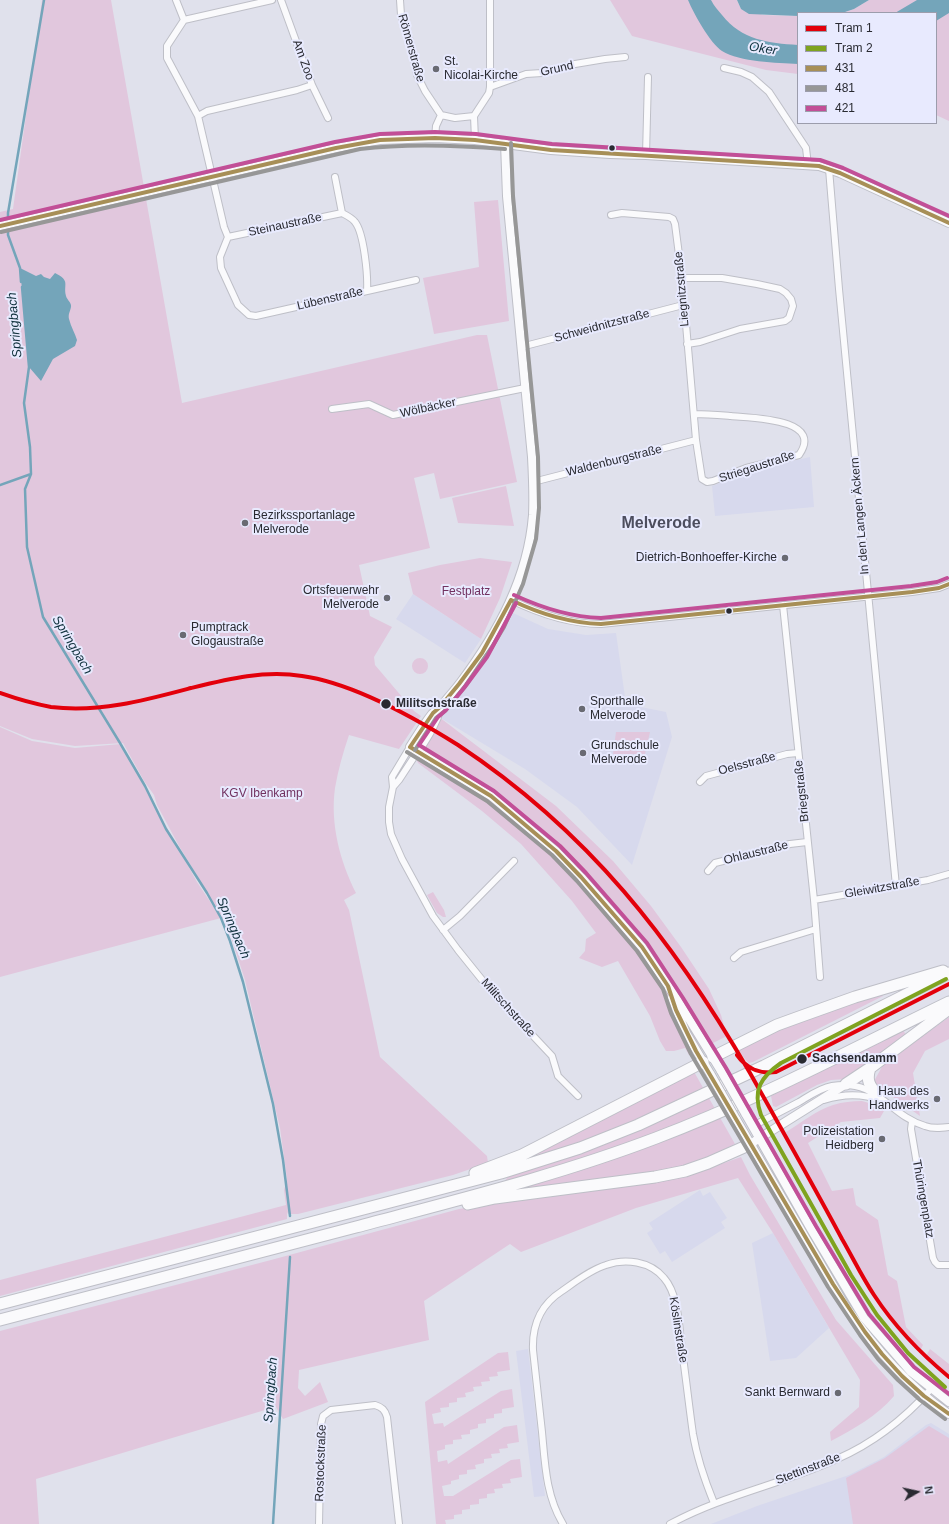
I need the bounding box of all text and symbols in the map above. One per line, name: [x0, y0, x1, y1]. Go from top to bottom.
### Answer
street label: Römerstraße: [394, 12, 428, 84]
legend: [797, 12, 937, 124]
text: Tram 1: [835, 21, 873, 35]
street label: Am Zoo: [289, 38, 317, 82]
water label: Oker: [748, 39, 778, 59]
text: Tram 2: [835, 41, 873, 55]
place label: St. Nicolai-Kirche: [444, 55, 518, 83]
street label: Grund: [539, 58, 575, 80]
text: 431: [835, 61, 855, 75]
marker: St. Nicolai-Kirche: [431, 64, 441, 74]
text: 481: [835, 81, 855, 95]
text: 421: [835, 101, 855, 115]
unlabelled marker: [607, 143, 617, 153]
street label: Steinaustraße: [247, 210, 323, 240]
street label: Liegnitzstraße: [672, 251, 692, 327]
street label: Lübenstraße: [296, 284, 364, 314]
water label: Springbach: [4, 292, 26, 358]
street label: Schweidnitzstraße: [553, 306, 651, 346]
street label: Wölbäcker: [399, 395, 457, 421]
street label: Waldenburgstraße: [565, 442, 663, 480]
street label: Striegaustraße: [717, 448, 797, 486]
street label: In den Langen Äckern: [848, 457, 872, 575]
place label: Bezirkssportanlage Melverode: [253, 509, 355, 537]
district label: Melverode: [621, 514, 701, 534]
marker: Bezirkssportanlage Melverode: [240, 518, 250, 528]
place label: Dietrich-Bonhoeffer-Kirche: [636, 551, 777, 565]
marker: Dietrich-Bonhoeffer-Kirche: [780, 553, 790, 563]
place label: Ortsfeuerwehr Melverode: [303, 584, 379, 612]
park label: Festplatz: [442, 585, 490, 599]
marker: Ortsfeuerwehr Melverode: [382, 593, 392, 603]
unlabelled marker: [724, 606, 734, 616]
water label: Springbach: [48, 613, 96, 677]
place label: Pumptrack Glogaustraße: [191, 621, 264, 649]
marker: Pumptrack Glogaustraße: [178, 630, 188, 640]
place label: Sporthalle Melverode: [590, 695, 646, 723]
marker: Militschstraße: [379, 697, 393, 711]
place label: Militschstraße: [396, 697, 477, 711]
marker: Sporthalle Melverode: [577, 704, 587, 714]
place label: Grundschule Melverode: [591, 739, 659, 767]
marker: Grundschule Melverode: [578, 748, 588, 758]
street label: Oelsstraße: [717, 749, 777, 779]
street label: Briegstraße: [792, 759, 812, 823]
park label: KGV Ibenkamp: [221, 787, 303, 801]
street label: Ohlaustraße: [722, 838, 790, 868]
street label: Gleiwitzstraße: [843, 874, 921, 902]
water label: Springbach: [213, 895, 253, 961]
street label: Militschstraße: [478, 976, 538, 1040]
marker: Sachsendamm: [795, 1052, 809, 1066]
place label: Sachsendamm: [812, 1052, 897, 1066]
place label: Haus des Handwerks: [869, 1085, 929, 1113]
marker: Haus des Handwerks: [932, 1094, 942, 1104]
place label: Polizeistation Heidberg: [803, 1125, 874, 1153]
marker: Polizeistation Heidberg: [877, 1134, 887, 1144]
street label: Thüringenplatz: [909, 1159, 937, 1239]
street label: Köslinstraße: [666, 1296, 690, 1364]
water label: Springbach: [261, 1357, 281, 1423]
place label: Sankt Bernward: [745, 1386, 830, 1400]
marker: Sankt Bernward: [833, 1388, 843, 1398]
street label: Rostockstraße: [312, 1424, 330, 1502]
street label: Stettinstraße: [774, 1450, 842, 1488]
north arrow: [897, 1472, 937, 1512]
text: N: [922, 1485, 935, 1495]

